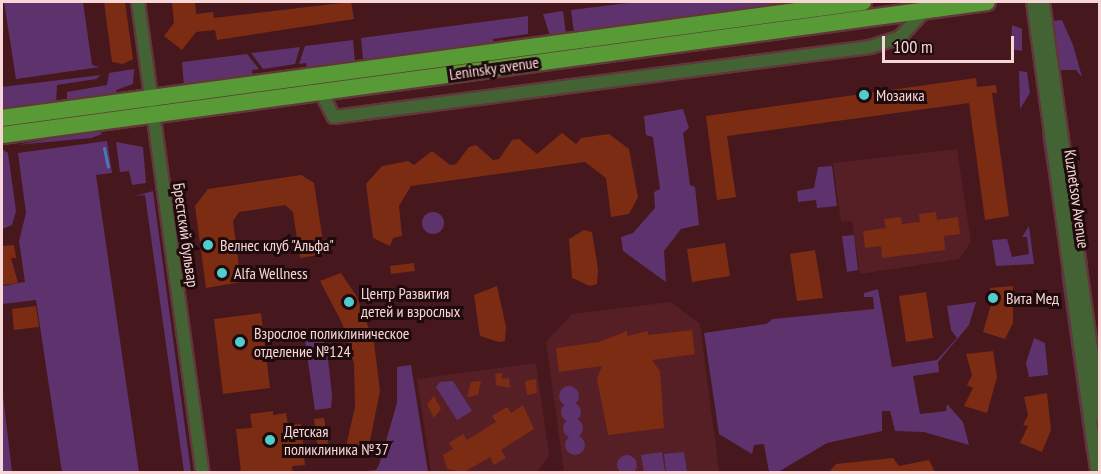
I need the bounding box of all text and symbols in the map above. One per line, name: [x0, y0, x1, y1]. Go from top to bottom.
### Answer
scale bar: [885, 24, 1017, 62]
text: 100 m: [893, 35, 933, 58]
street label: Leninsky avenue: [448, 52, 540, 84]
place label: Мозаика: [876, 85, 925, 105]
marker: Мозаика: [857, 88, 871, 102]
street label: Kuznetsov Avenue: [1060, 148, 1094, 250]
street label: Брестский бульвар: [169, 182, 203, 288]
place label: Велнес клуб "Альфа": [220, 235, 335, 255]
marker: Велнес клуб "Альфа": [201, 238, 215, 252]
place label: Alfa Wellness: [234, 263, 308, 283]
marker: Alfa Wellness: [215, 266, 229, 280]
place label: Центр Развития детей и взрослых: [361, 283, 460, 321]
place label: Вита Мед: [1006, 288, 1059, 308]
marker: Вита Мед: [984, 289, 1002, 307]
marker: Центр Развития детей и взрослых: [342, 295, 356, 309]
place label: Взрослое поликлиническое отделение №124: [254, 323, 409, 361]
marker: Взрослое поликлиническое отделение №124: [231, 333, 249, 351]
place label: Детская поликлиника №37: [284, 421, 389, 459]
marker: Детская поликлиника №37: [261, 431, 279, 449]

